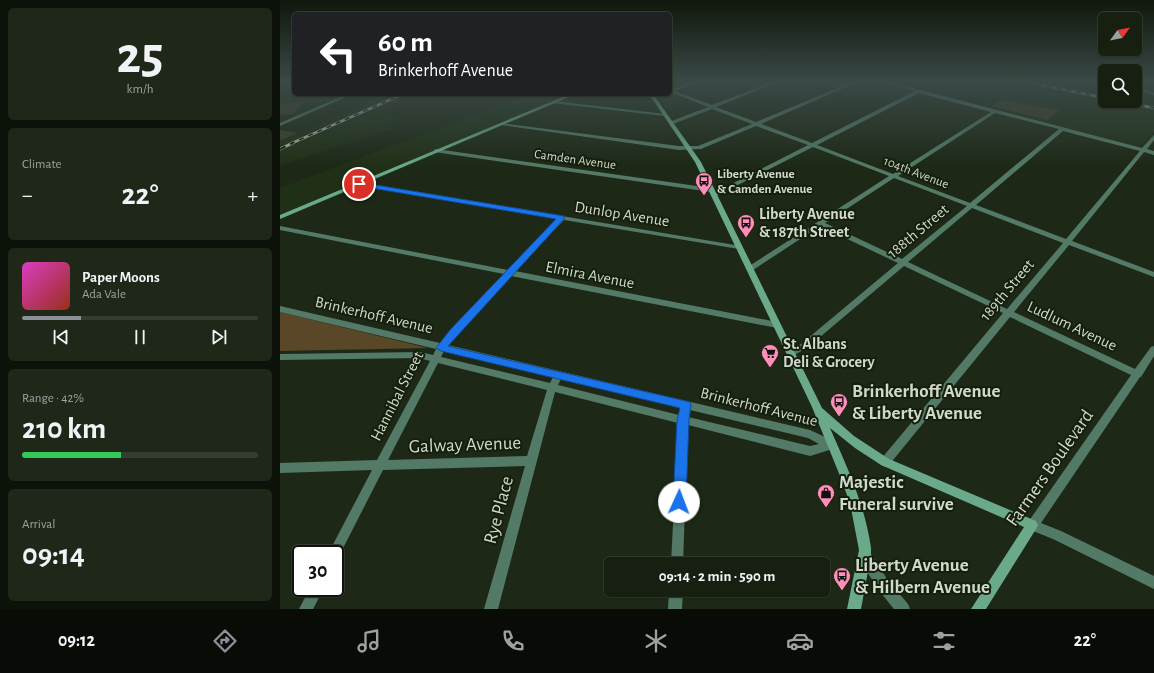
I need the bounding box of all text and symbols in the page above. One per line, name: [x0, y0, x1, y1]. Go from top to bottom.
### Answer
north arrow: [1098, 12, 1142, 56]
map controls: [1098, 12, 1142, 108]
icon: left: [312, 28, 364, 80]
text: 60 m: [378, 29, 433, 57]
text: 25: [117, 30, 163, 82]
text: Brinkerhoff Avenue: [378, 62, 513, 80]
button: search: [1098, 64, 1142, 108]
text: km/h: [127, 83, 153, 96]
street label: Camden Avenue: [533, 148, 617, 172]
street label: 104th Avenue: [882, 155, 950, 191]
text: Climate: [22, 158, 61, 171]
pin: [342, 167, 376, 201]
place label: Liberty Avenue & Camden Avenue: [717, 168, 812, 196]
bus stop icon: Liberty Avenue & Camden Avenue: [694, 171, 714, 196]
icon: arrive: [348, 173, 370, 195]
text: 22°: [121, 180, 159, 210]
text: −: [22, 184, 33, 206]
text: +: [247, 184, 258, 206]
street label: Dunlop Avenue: [573, 199, 671, 229]
street label: 188th Street: [884, 201, 952, 261]
place label: Liberty Avenue & 187th Street: [759, 206, 855, 240]
bus stop icon: Liberty Avenue & 187th Street: [736, 213, 756, 238]
street label: 189th Street: [977, 256, 1037, 324]
street label: Elmira Avenue: [544, 259, 636, 291]
text: Paper Moons: [82, 270, 160, 285]
text: Ada Vale: [82, 288, 126, 301]
street label: Brinkerhoff Avenue: [314, 294, 434, 336]
street label: Ludlum Avenue: [1025, 298, 1119, 354]
icon: previous: [50, 326, 72, 348]
icon: pause: [129, 326, 151, 348]
icon: next: [208, 326, 230, 348]
place label: St. Albans Deli & Grocery: [783, 336, 876, 371]
supermarket icon: St. Albans Deli & Grocery: [760, 343, 780, 368]
street label: Hannibal Street: [368, 349, 426, 443]
place label: Brinkerhoff Avenue & Liberty Avenue: [852, 382, 1001, 423]
street label: Brinkerhoff Avenue: [699, 385, 819, 429]
text: Range · 42%: [22, 392, 84, 405]
bus stop icon: Brinkerhoff Avenue & Liberty Avenue: [829, 392, 849, 417]
street label: Farmers Boulevard: [1003, 406, 1097, 530]
text: 210 km: [22, 414, 106, 444]
street label: Galway Avenue: [409, 434, 521, 456]
place label: Majestic Funeral survive: [839, 473, 954, 514]
street label: Rye Place: [481, 474, 517, 546]
position arrow: [658, 481, 700, 523]
shop icon: Majestic Funeral survive: [816, 483, 836, 508]
text: Arrival: [22, 518, 55, 531]
text: 09:14: [22, 540, 85, 570]
speed limit sign: 30: [292, 545, 344, 597]
place label: Liberty Avenue & Hilbern Avenue: [855, 556, 990, 597]
bus stop icon: Liberty Avenue & Hilbern Avenue: [832, 566, 852, 591]
text: 09:14 · 2 min · 590 m: [659, 569, 775, 584]
icon: directions: [211, 627, 239, 655]
icon: music: [355, 627, 383, 655]
icon: phone: [499, 627, 527, 655]
icon: climate: [642, 627, 670, 655]
icon: car: [786, 627, 814, 655]
icon: filters: [930, 627, 958, 655]
text: 09:12: [58, 632, 95, 650]
text: 22°: [1074, 632, 1096, 650]

